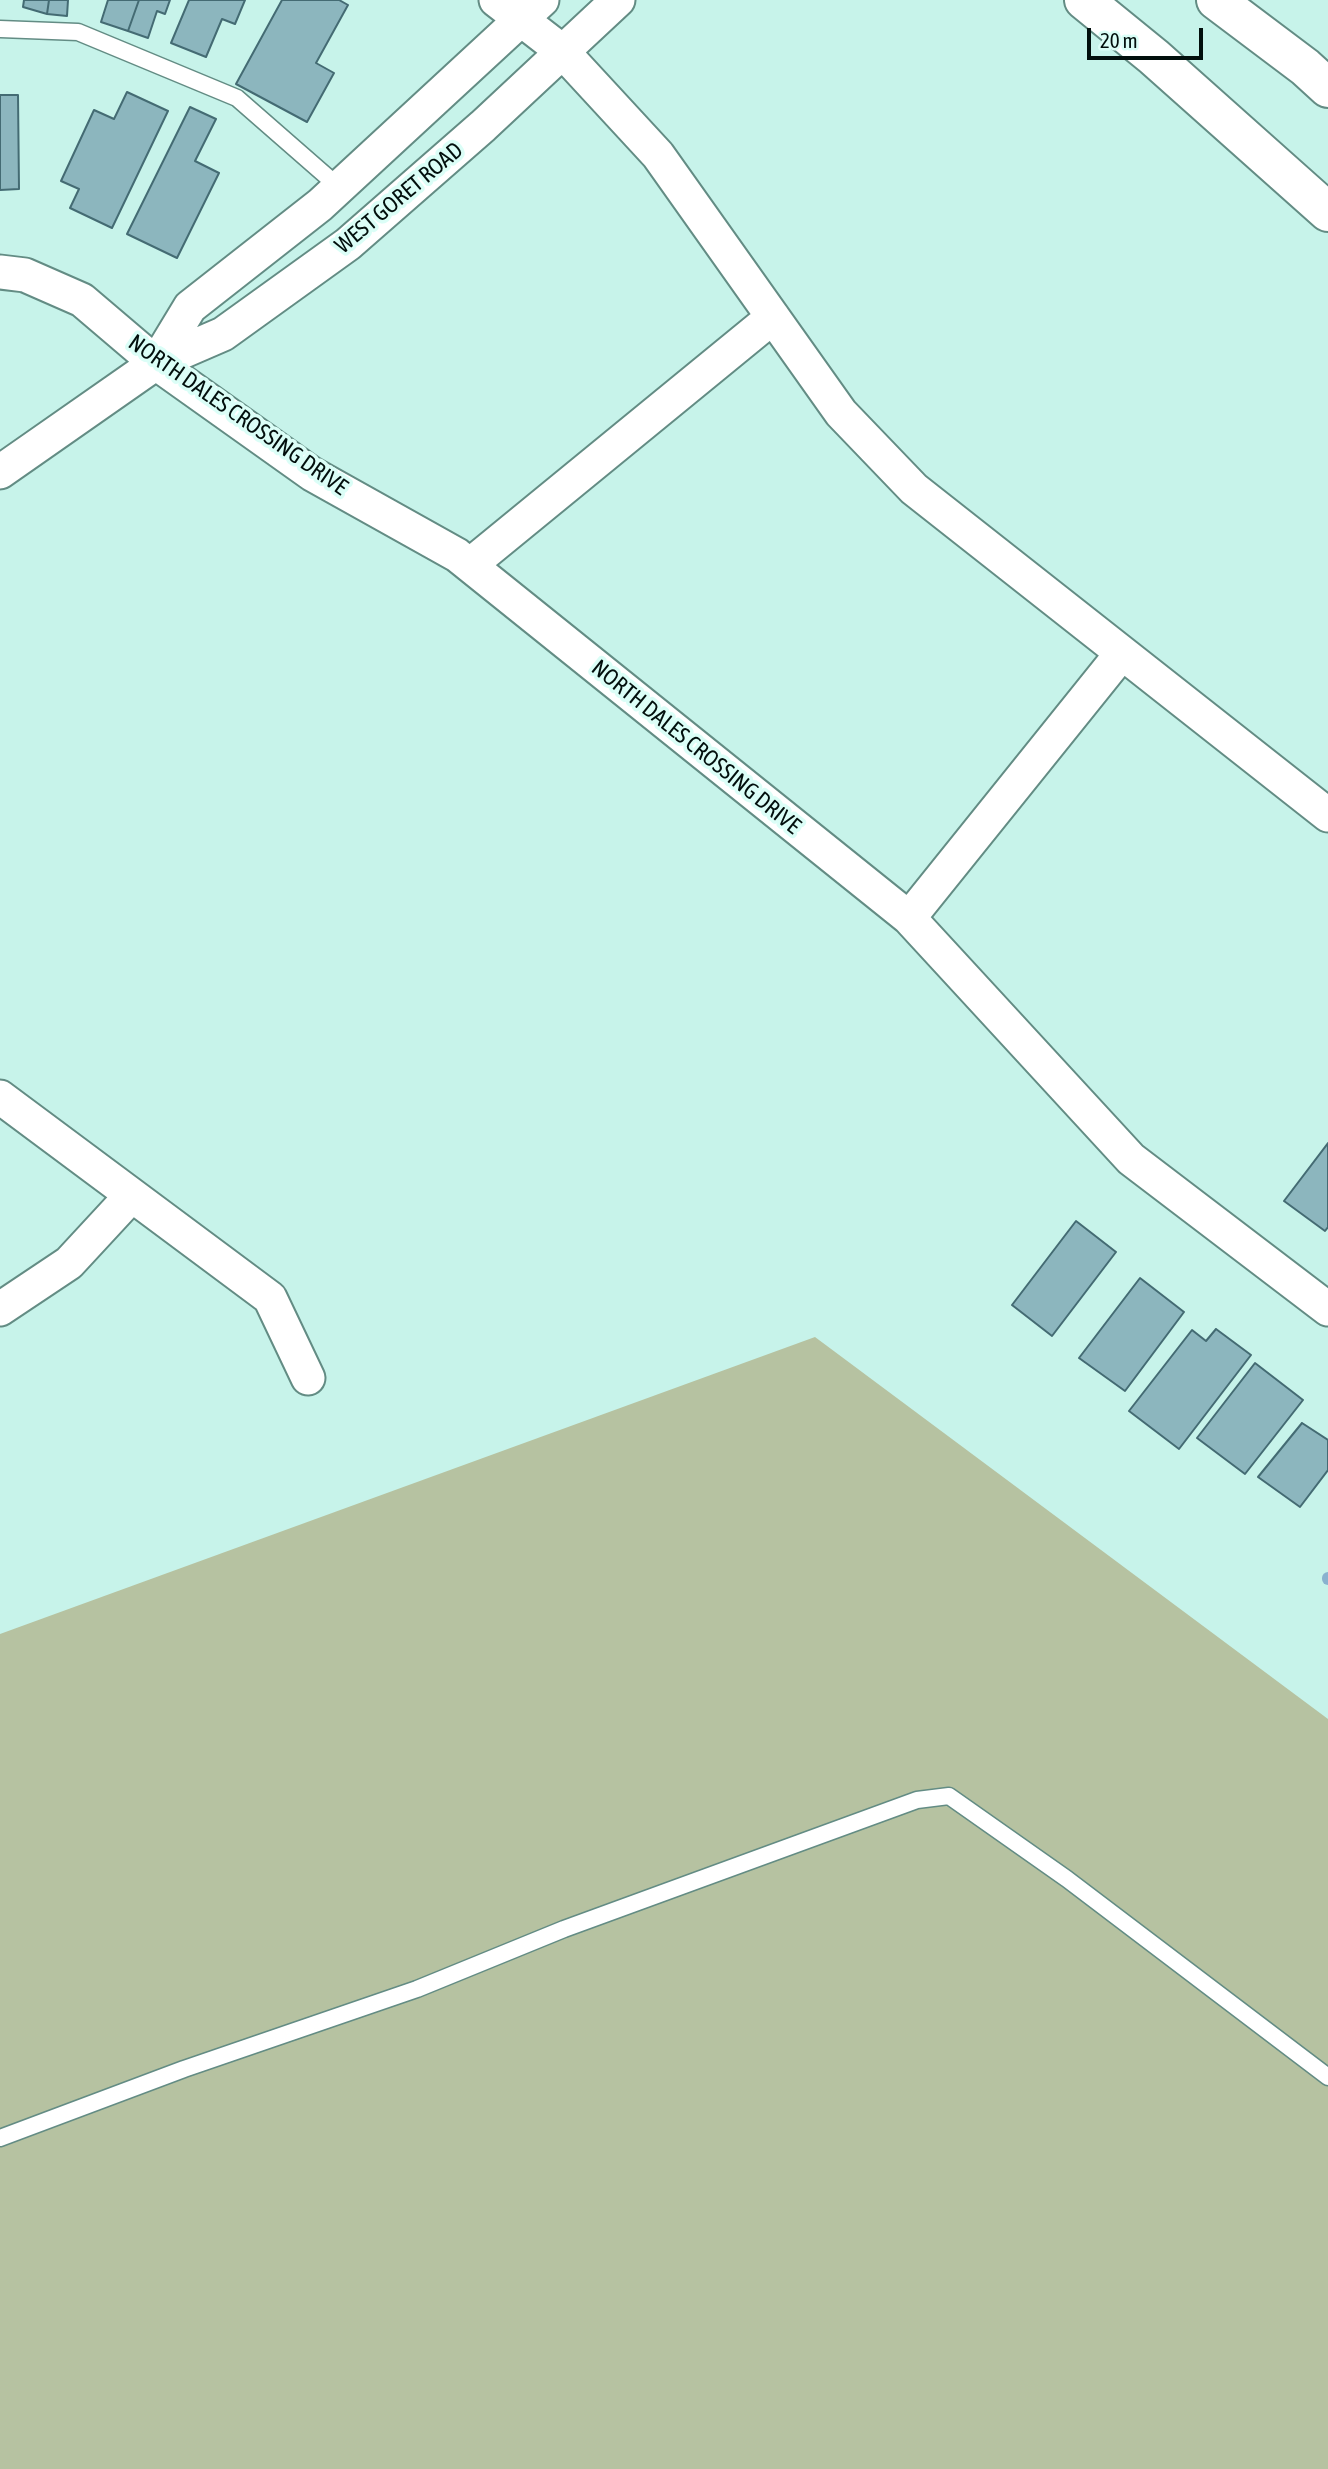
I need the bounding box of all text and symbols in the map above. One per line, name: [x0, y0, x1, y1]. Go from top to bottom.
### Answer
scale bar: [1090, 14, 1206, 58]
text: 20 m: [1100, 28, 1138, 52]
street label: WEST GORET ROAD: [329, 137, 469, 259]
street label: NORTH DALES CROSSING DRIVE: [123, 329, 353, 501]
street label: NORTH DALES CROSSING DRIVE: [586, 654, 806, 840]

